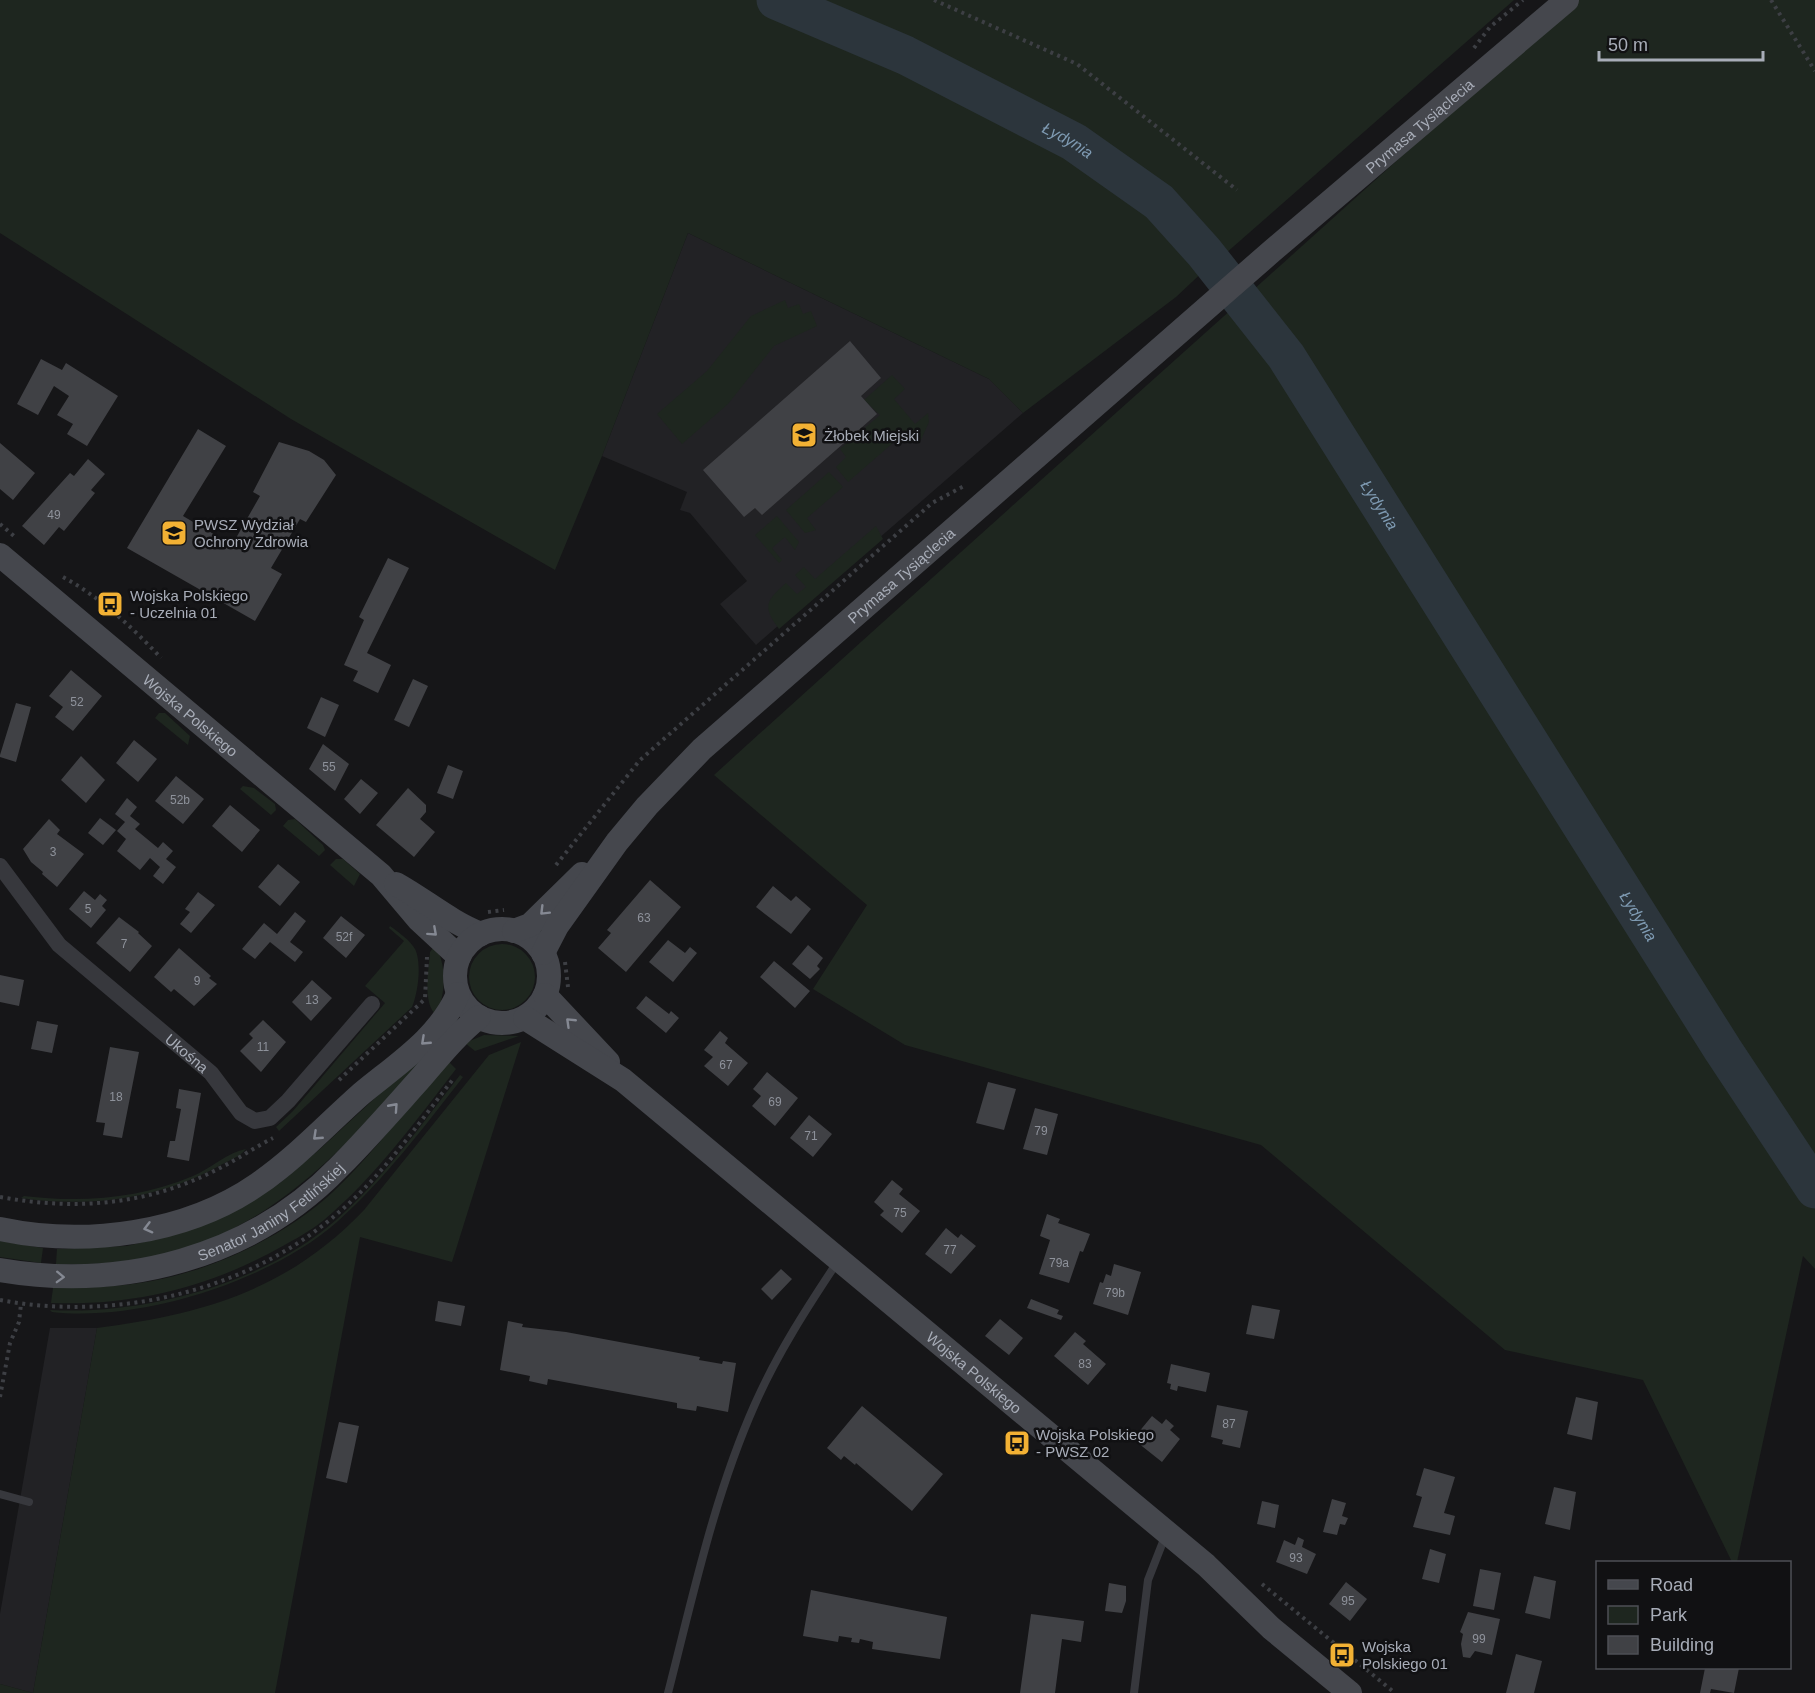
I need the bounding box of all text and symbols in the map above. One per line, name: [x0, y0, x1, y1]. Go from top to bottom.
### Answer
scale bar: [1599, 24, 1762, 62]
text: 50 m: [1608, 35, 1648, 55]
street label: Prymasa Tysiąclecia: [1362, 75, 1477, 176]
water label: Łydynia: [1040, 119, 1096, 161]
school or university icon: Żłobek Miejski: [789, 420, 819, 450]
place label: Żłobek Miejski: [824, 427, 919, 444]
water label: Łydynia: [1358, 477, 1402, 533]
house number: 49: [47, 508, 61, 522]
place label: PWSZ Wydział Ochrony Zdrowia: [194, 516, 309, 550]
school or university icon: PWSZ Wydział Ochrony Zdrowia: [159, 518, 189, 548]
street label: Prymasa Tysiąclecia: [844, 523, 959, 626]
place label: Wojska Polskiego - Uczelnia 01: [130, 587, 248, 621]
bus stop icon: Wojska Polskiego - Uczelnia 01: [95, 589, 125, 619]
street label: Wojska Polskiego: [140, 671, 241, 760]
house number: 52: [70, 695, 84, 709]
house number: 55: [322, 760, 336, 774]
house number: 52b: [170, 793, 190, 807]
house number: 3: [50, 845, 57, 859]
water label: Łydynia: [1617, 888, 1661, 944]
house number: 5: [85, 902, 92, 916]
one-way arrow: [541, 904, 552, 915]
house number: 63: [637, 911, 651, 925]
one-way arrow: [426, 925, 437, 936]
house number: 52f: [336, 930, 353, 944]
house number: 7: [121, 937, 128, 951]
house number: 9: [194, 974, 201, 988]
house number: 13: [305, 993, 319, 1007]
one-way arrow: [566, 1018, 576, 1029]
street label: Ukośna: [162, 1030, 212, 1076]
one-way arrow: [421, 1034, 432, 1045]
house number: 11: [257, 1040, 270, 1054]
house number: 67: [719, 1058, 733, 1072]
house number: 18: [109, 1090, 123, 1104]
house number: 69: [768, 1095, 782, 1109]
one-way arrow: [387, 1103, 398, 1113]
house number: 79: [1034, 1124, 1048, 1138]
one-way arrow: [313, 1128, 324, 1139]
house number: 71: [804, 1129, 818, 1143]
street label: Senator Janiny Fetlińskiej: [195, 1159, 347, 1264]
house number: 75: [893, 1206, 907, 1220]
one-way arrow: [144, 1221, 154, 1233]
house number: 77: [943, 1243, 957, 1257]
house number: 79a: [1049, 1256, 1069, 1270]
one-way arrow: [55, 1270, 64, 1283]
house number: 79b: [1105, 1286, 1125, 1300]
street label: Wojska Polskiego: [923, 1328, 1025, 1417]
house number: 83: [1078, 1357, 1092, 1371]
house number: 87: [1222, 1417, 1236, 1431]
place label: Wojska Polskiego - PWSZ 02: [1036, 1426, 1154, 1460]
bus stop icon: Wojska Polskiego - PWSZ 02: [1002, 1428, 1032, 1458]
house number: 93: [1289, 1551, 1303, 1565]
legend: [1596, 1561, 1791, 1669]
text: Road: [1650, 1575, 1693, 1595]
house number: 95: [1341, 1594, 1355, 1608]
text: Park: [1650, 1605, 1688, 1625]
house number: 99: [1472, 1632, 1486, 1646]
text: Building: [1650, 1635, 1714, 1655]
place label: Wojska Polskiego 01: [1362, 1638, 1448, 1672]
bus stop icon: Wojska Polskiego 01: [1327, 1640, 1357, 1670]

